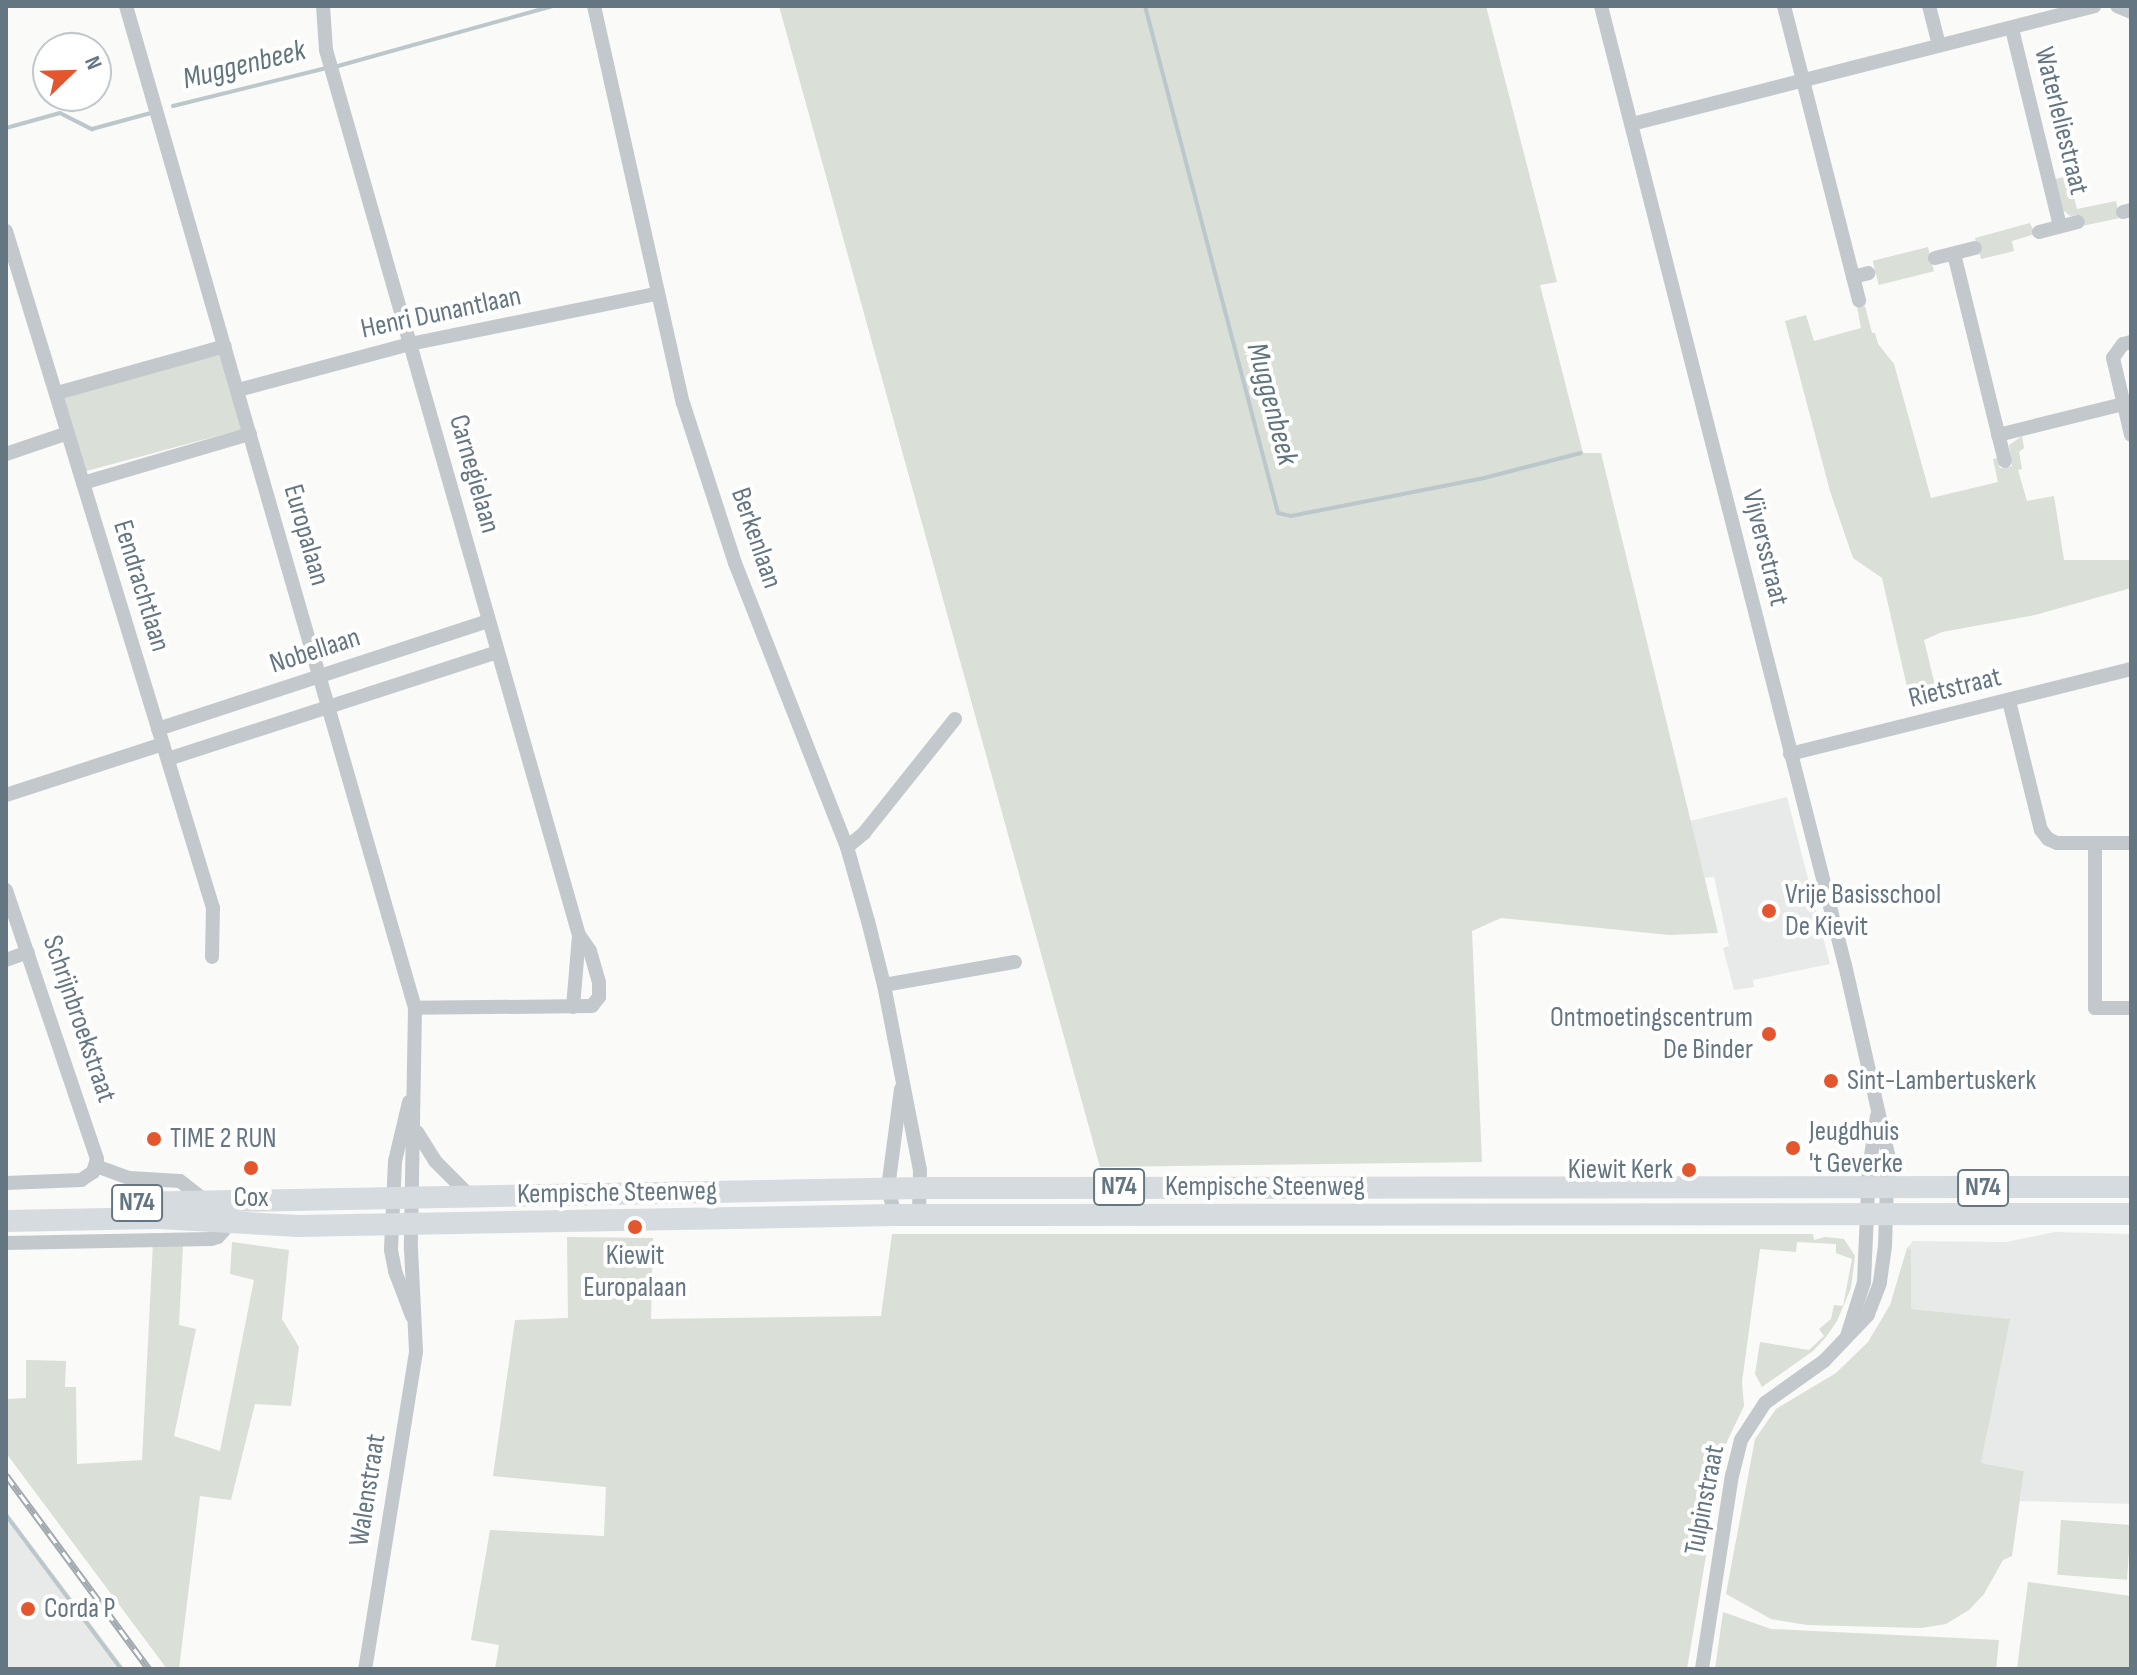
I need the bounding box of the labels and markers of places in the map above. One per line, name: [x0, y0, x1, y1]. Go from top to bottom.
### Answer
place label: Vrije Basisschool De Kievit: [1785, 878, 1941, 944]
marker: Vrije Basisschool De Kievit: [1760, 902, 1778, 920]
place label: Ontmoetingscentrum De Binder: [1550, 1001, 1753, 1067]
marker: Ontmoetingscentrum De Binder: [1760, 1025, 1778, 1043]
place label: Sint-Lambertuskerk: [1847, 1064, 2036, 1098]
marker: Sint-Lambertuskerk: [1822, 1072, 1840, 1090]
place label: Jeugdhuis 't Geverke: [1809, 1115, 1903, 1181]
place label: TIME 2 RUN: [170, 1122, 277, 1156]
marker: TIME 2 RUN: [145, 1130, 163, 1148]
marker: Jeugdhuis 't Geverke: [1784, 1139, 1802, 1157]
place label: Kiewit Kerk: [1568, 1153, 1673, 1187]
marker: Cox: [242, 1159, 260, 1177]
marker: Kiewit Kerk: [1680, 1161, 1698, 1179]
place label: Cox: [233, 1181, 269, 1215]
marker: Kiewit Europalaan: [626, 1218, 644, 1236]
place label: Kiewit Europalaan: [583, 1239, 687, 1305]
place label: Corda P: [44, 1592, 115, 1626]
marker: Corda P: [19, 1600, 37, 1618]

